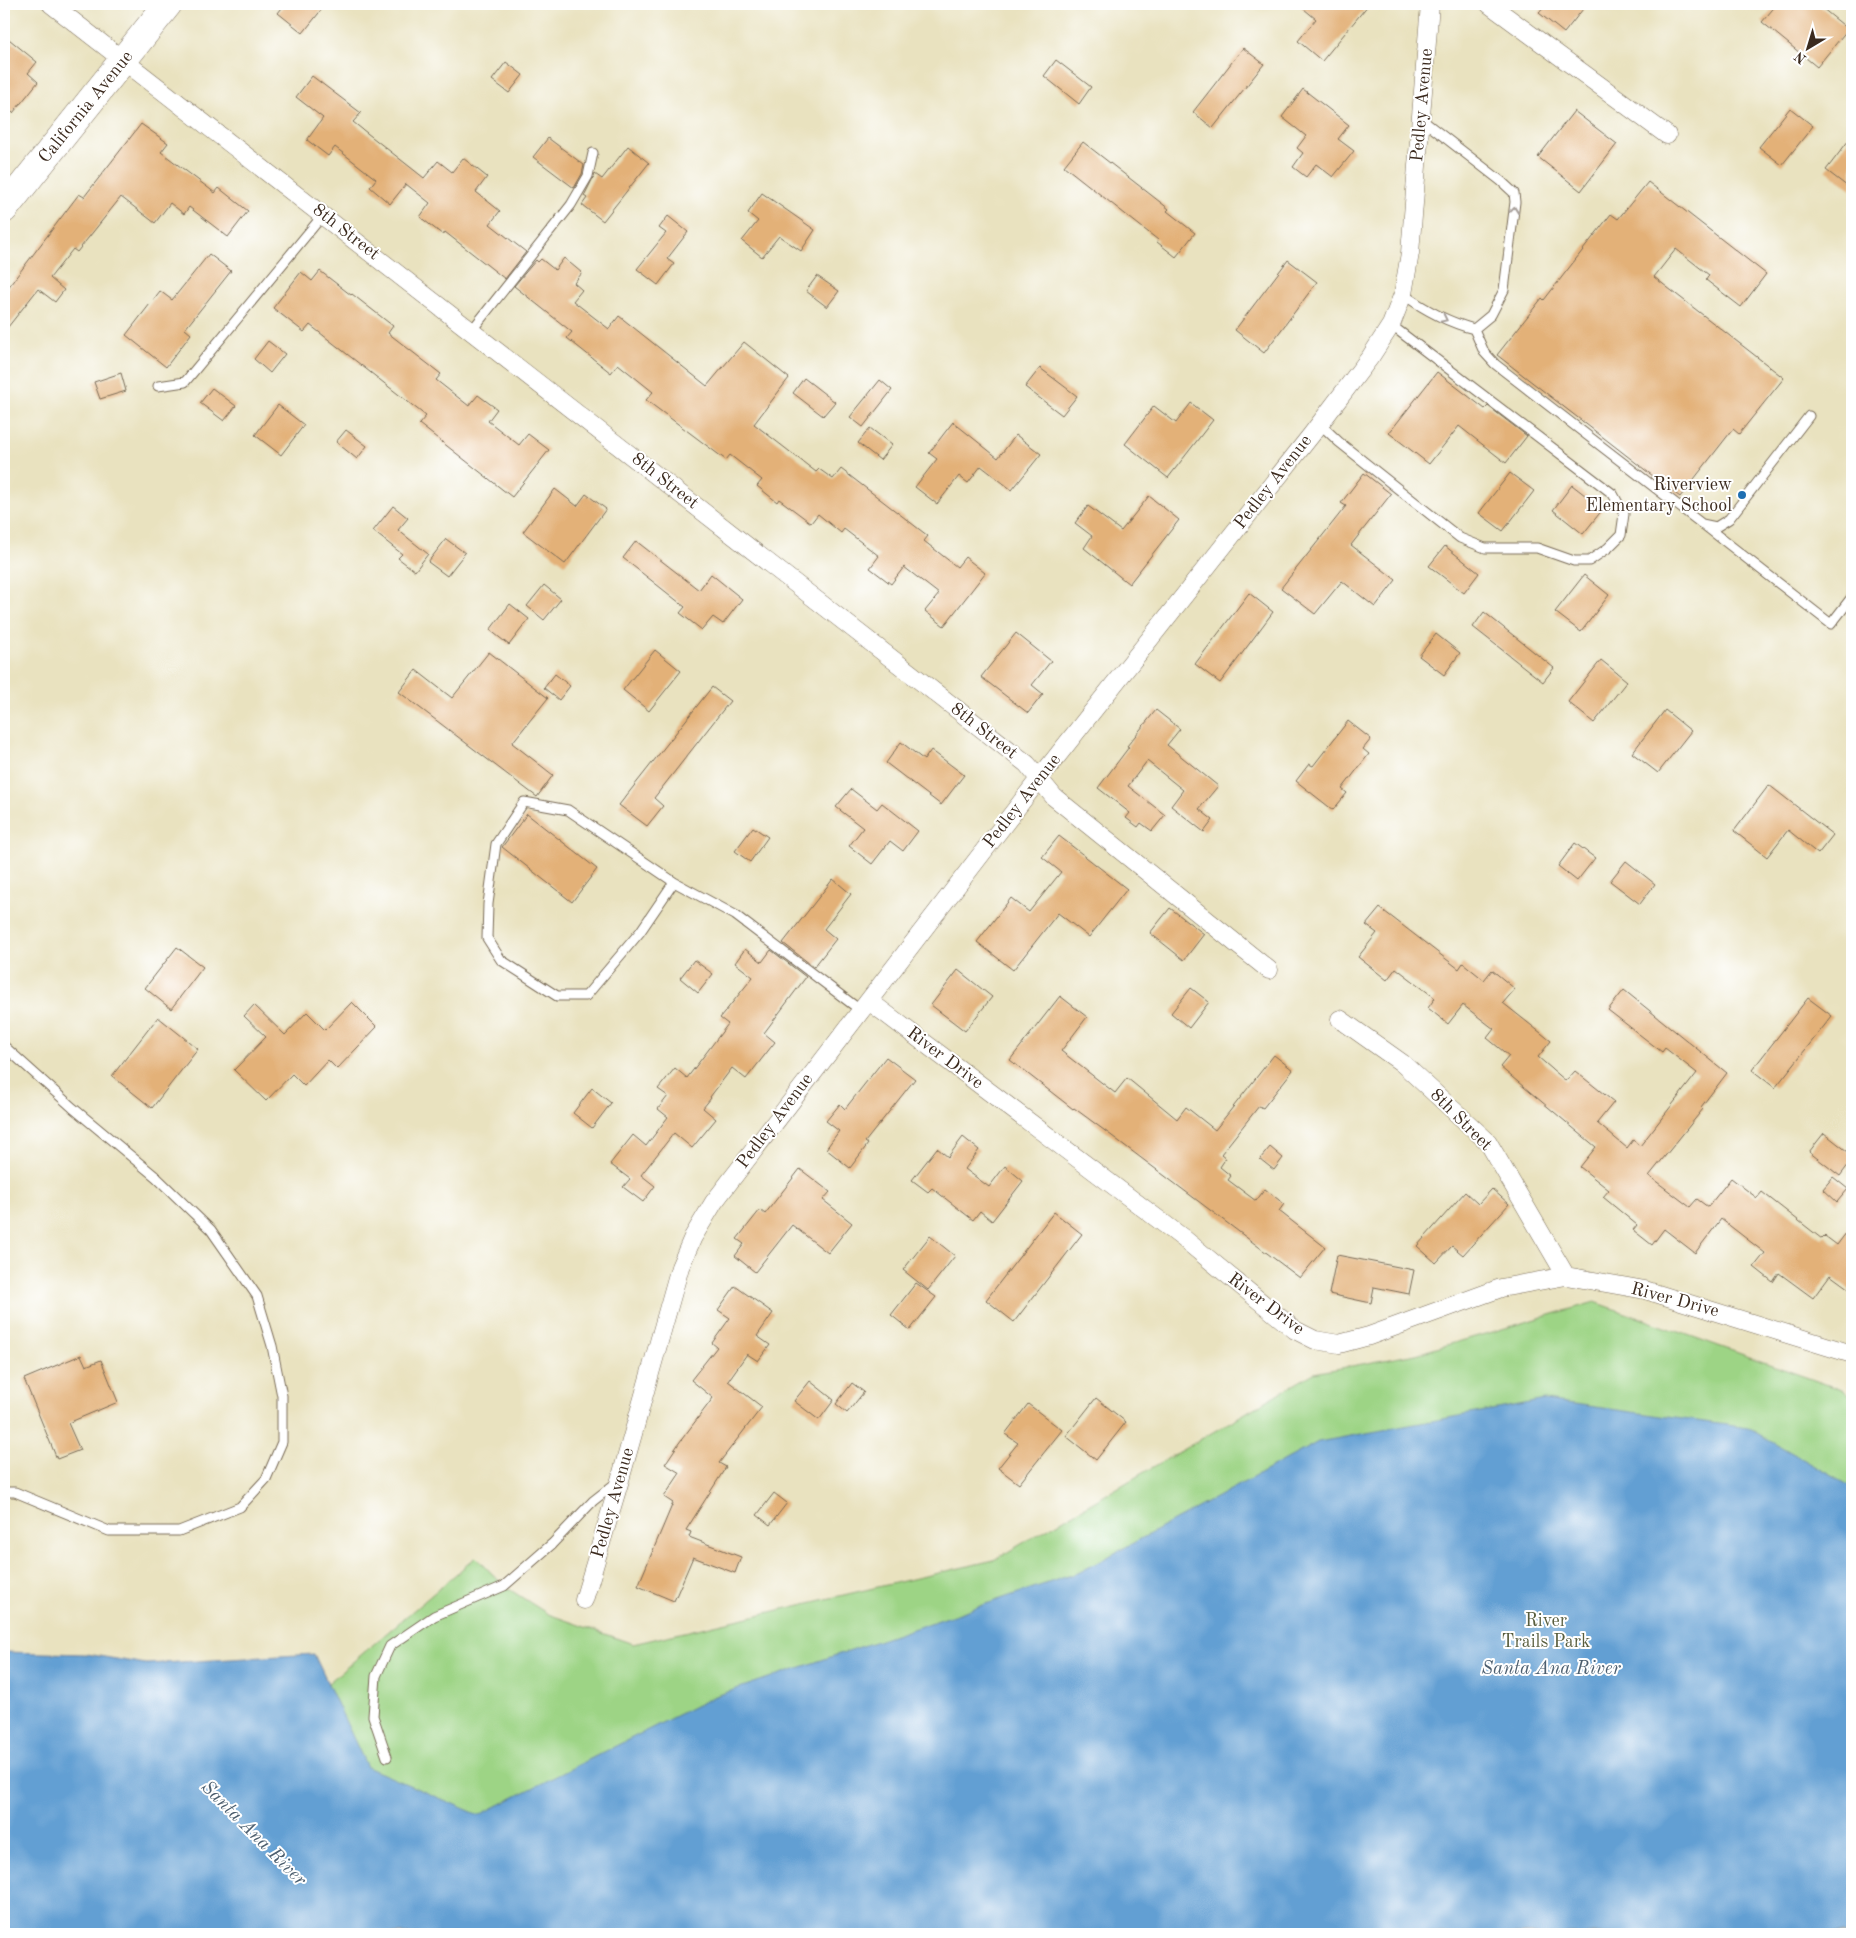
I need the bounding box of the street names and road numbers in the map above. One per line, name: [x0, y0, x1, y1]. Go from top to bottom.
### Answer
street label: California Avenue: [35, 47, 137, 167]
street label: Pedley Avenue: [1408, 47, 1436, 163]
street label: 8th Street: [309, 201, 383, 263]
street label: Pedley Avenue: [1231, 432, 1315, 532]
street label: 8th Street: [628, 450, 702, 512]
street label: 8th Street: [947, 700, 1021, 762]
street label: Pedley Avenue: [980, 751, 1064, 851]
street label: River Drive: [903, 1024, 987, 1092]
street label: Pedley Avenue: [734, 1070, 816, 1172]
street label: 8th Street: [1427, 1086, 1495, 1154]
street label: River Drive: [1224, 1270, 1308, 1338]
street label: River Drive: [1629, 1280, 1721, 1320]
street label: Pedley Avenue: [589, 1446, 637, 1560]

